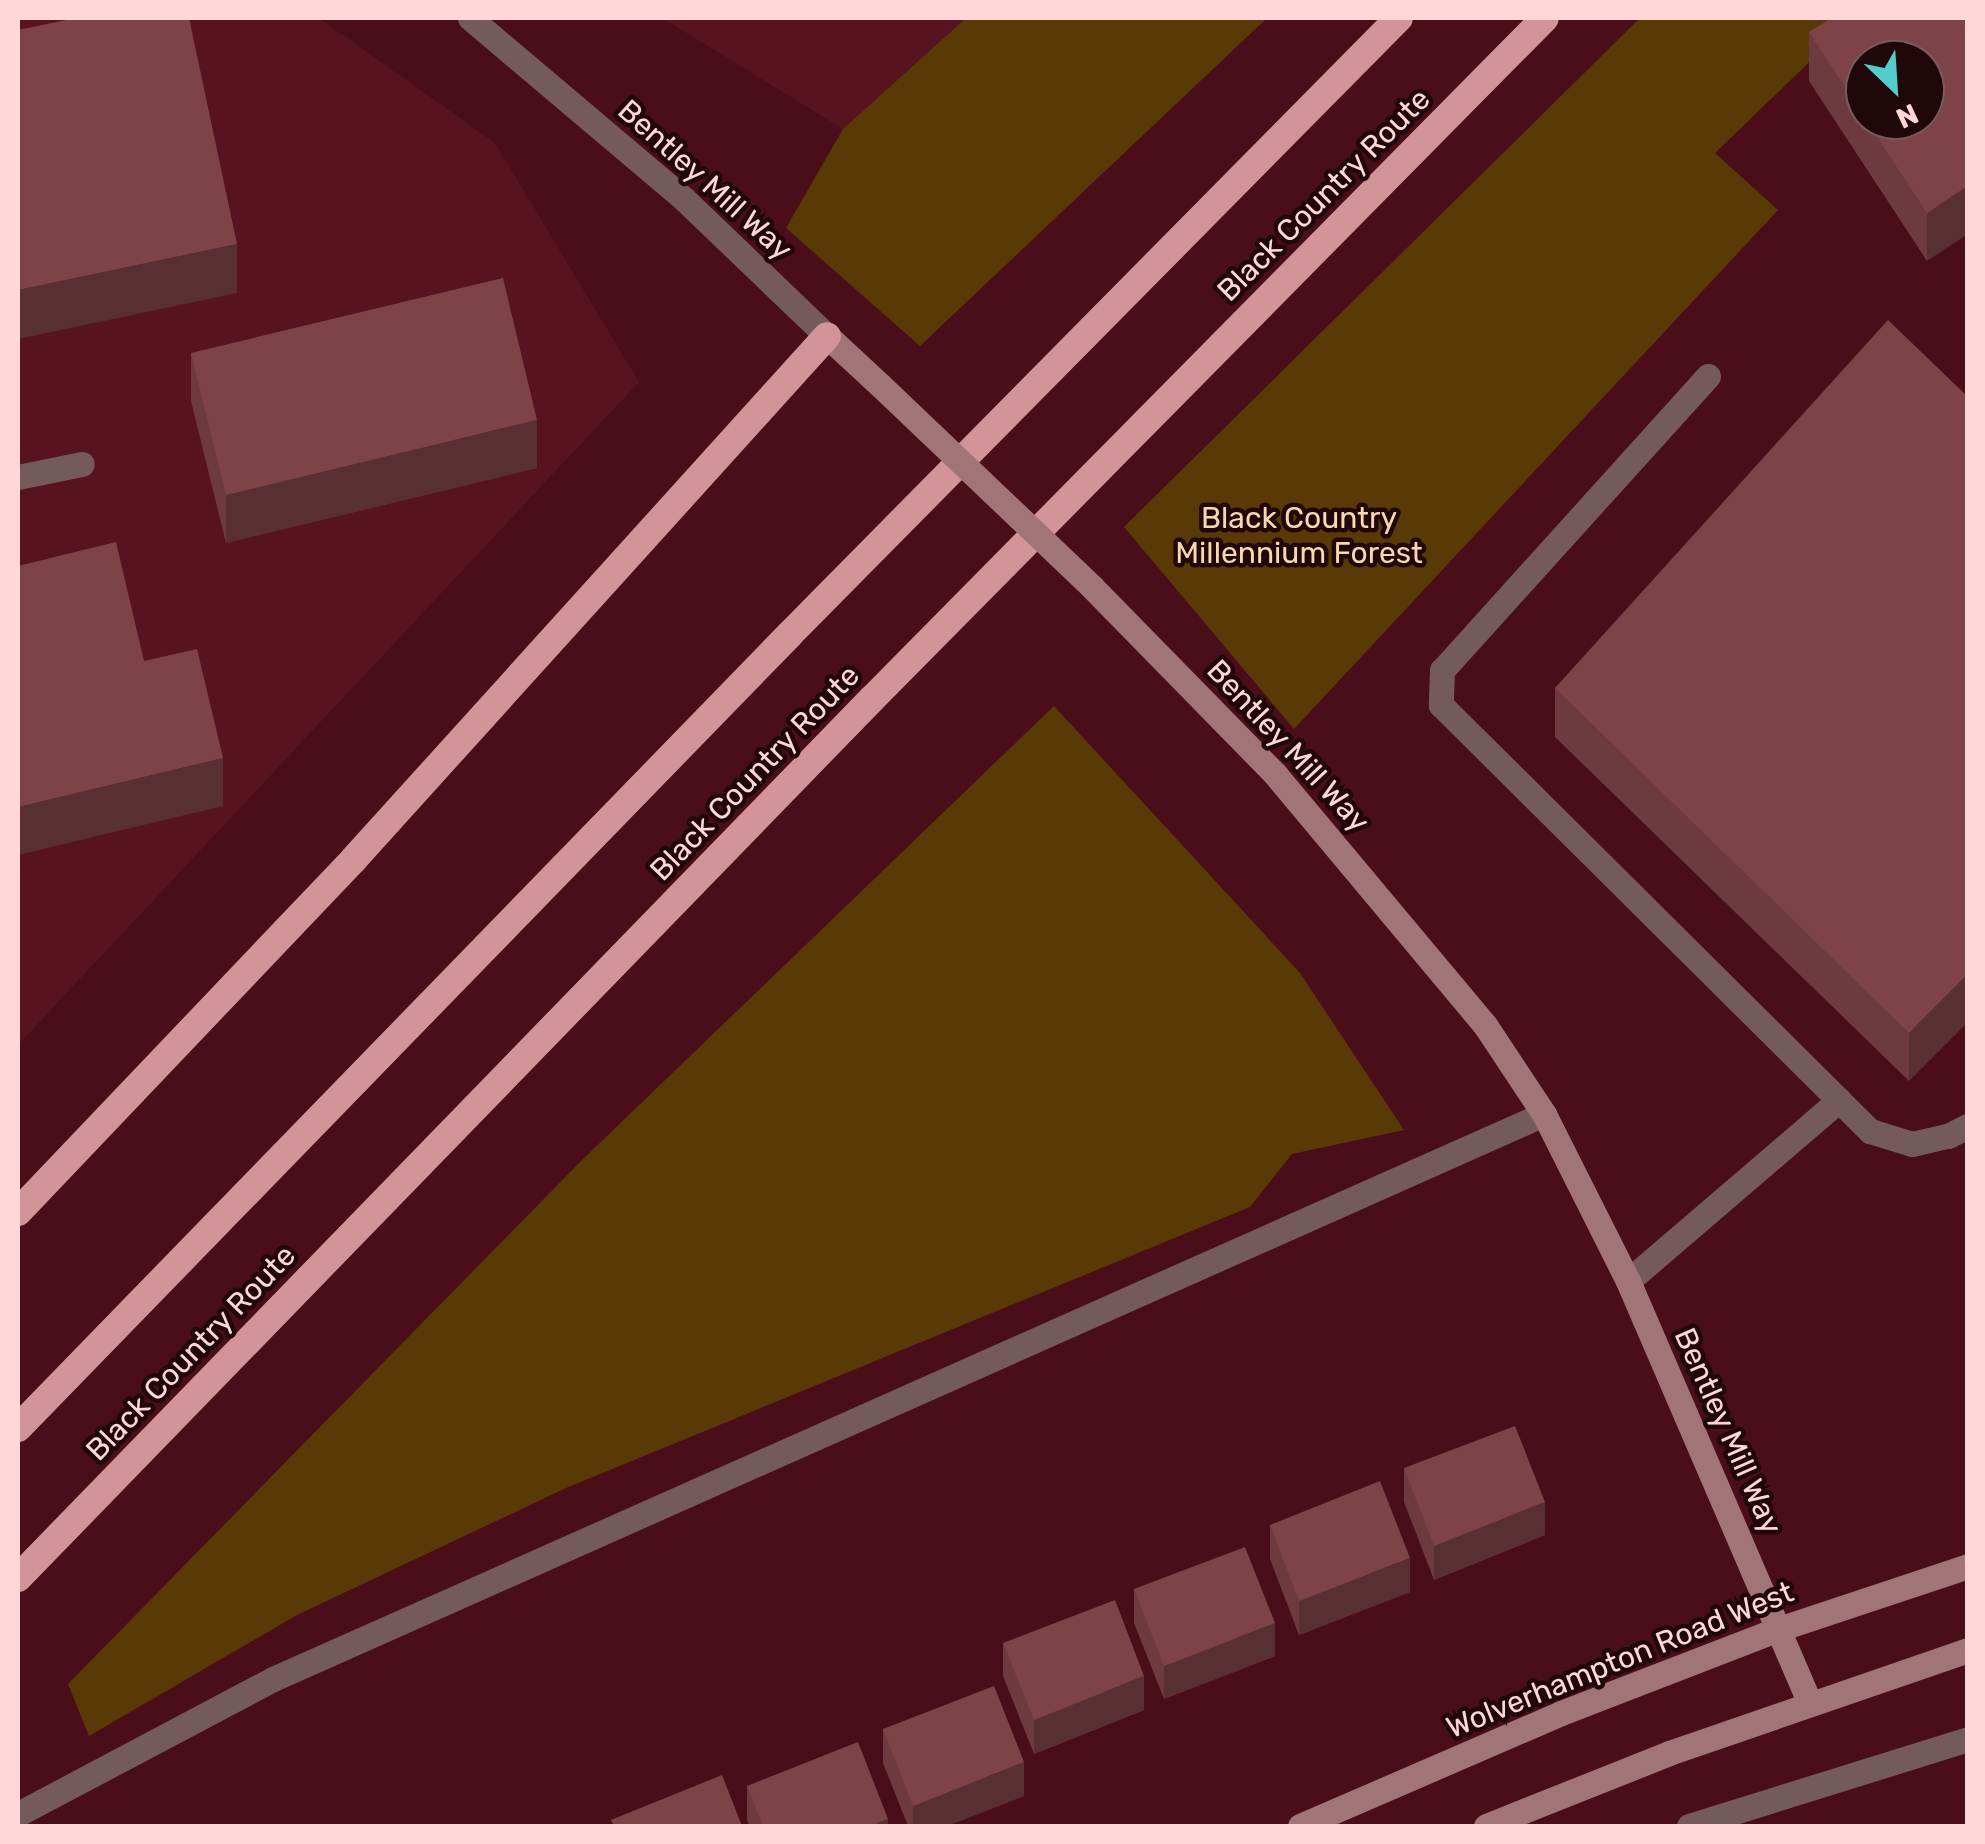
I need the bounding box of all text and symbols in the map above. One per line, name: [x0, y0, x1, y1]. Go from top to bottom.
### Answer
north arrow: [1845, 40, 1945, 140]
street label: Black Country Route: [1210, 81, 1438, 309]
street label: Bentley Mill Way: [610, 92, 800, 268]
text: N: [1891, 97, 1923, 135]
park label: Black Country Millennium Forest: [1175, 500, 1423, 570]
street label: Bentley Mill Way: [1199, 652, 1377, 840]
street label: Black Country Route: [642, 657, 868, 889]
street label: Black Country Route: [78, 1237, 304, 1469]
street label: Bentley Mill Way: [1666, 1322, 1790, 1540]
street label: Wolverhampton Road West: [1441, 1574, 1799, 1746]

